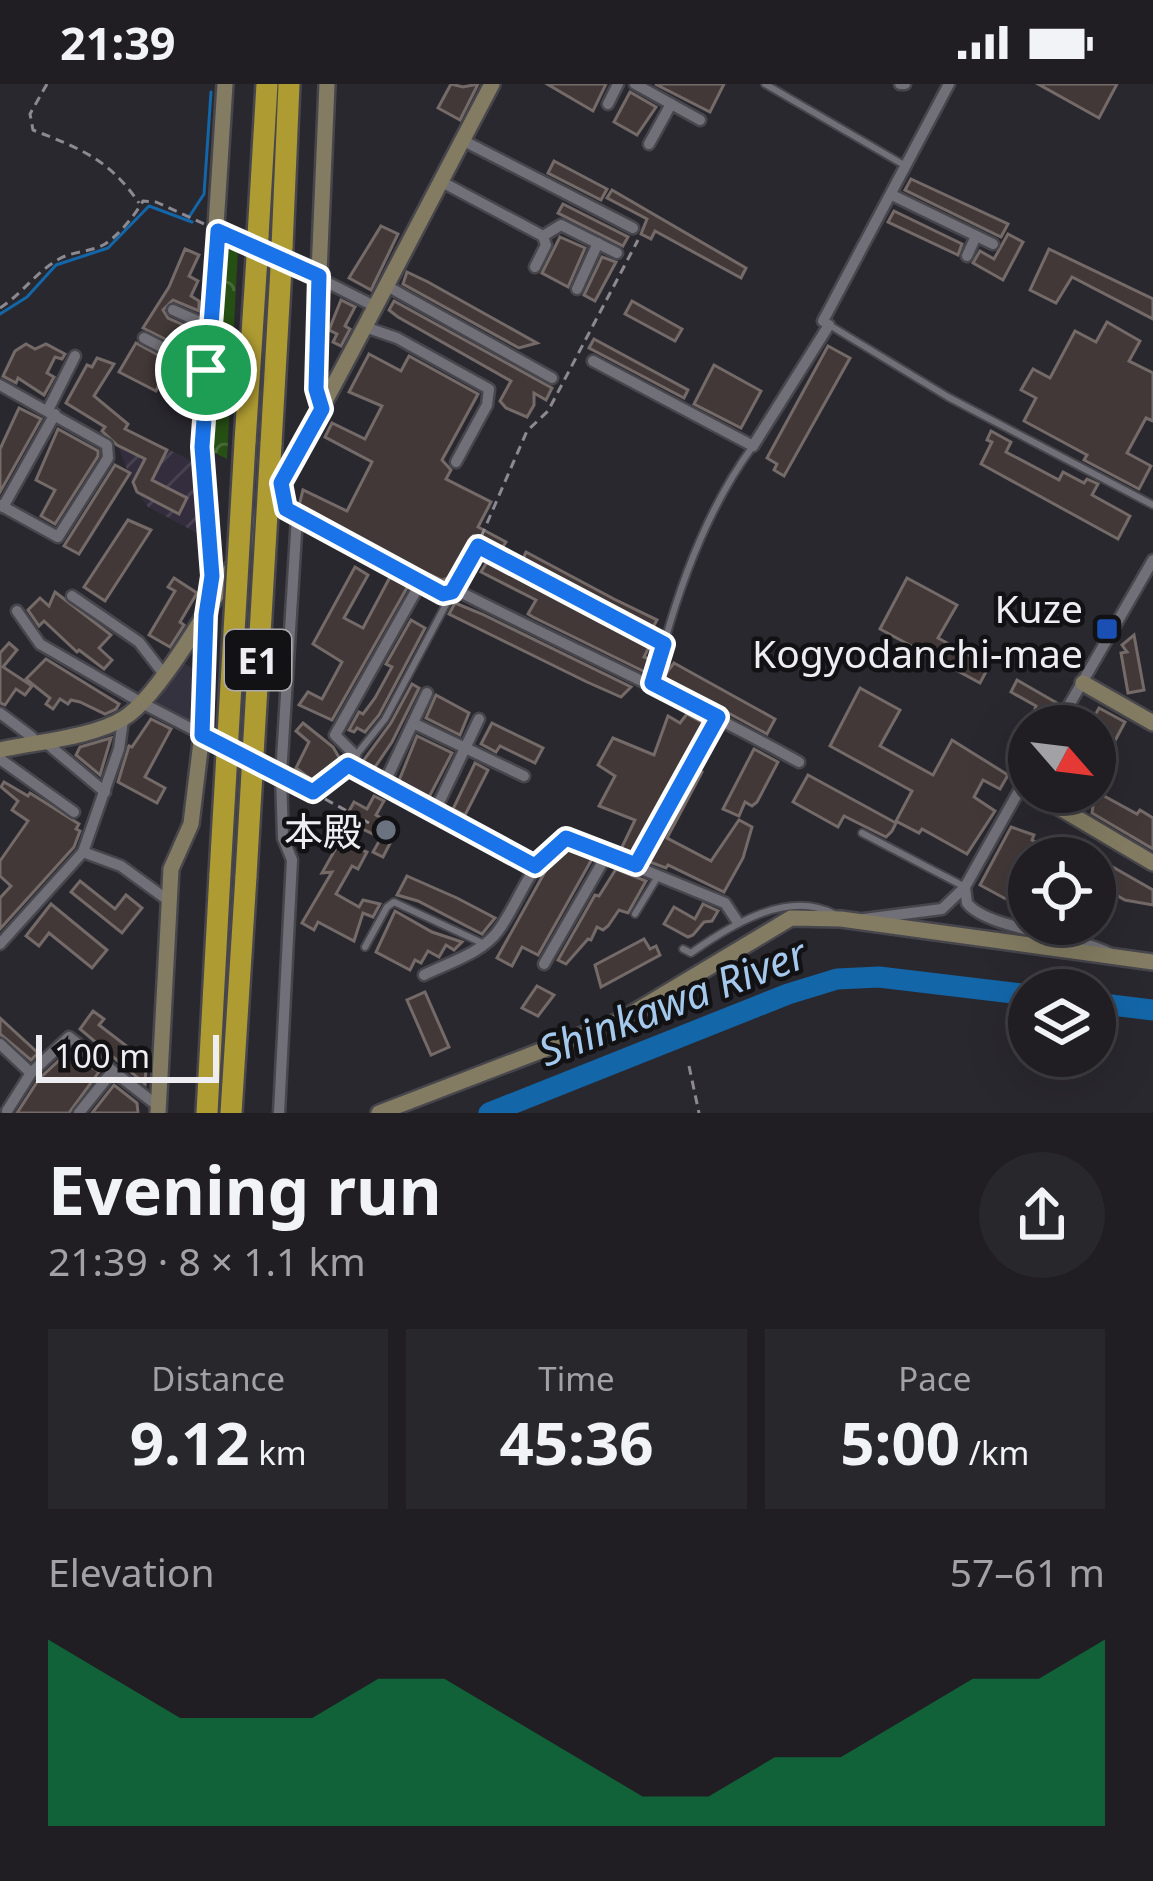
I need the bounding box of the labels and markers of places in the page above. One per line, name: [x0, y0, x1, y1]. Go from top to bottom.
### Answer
pin: [155, 319, 257, 421]
place label: Kuze Kogyodanchi-mae: [752, 581, 1083, 679]
marker: Kuze Kogyodanchi-mae: [1094, 616, 1120, 642]
place label: 本殿: [284, 804, 362, 857]
marker: 本殿: [373, 817, 399, 843]

